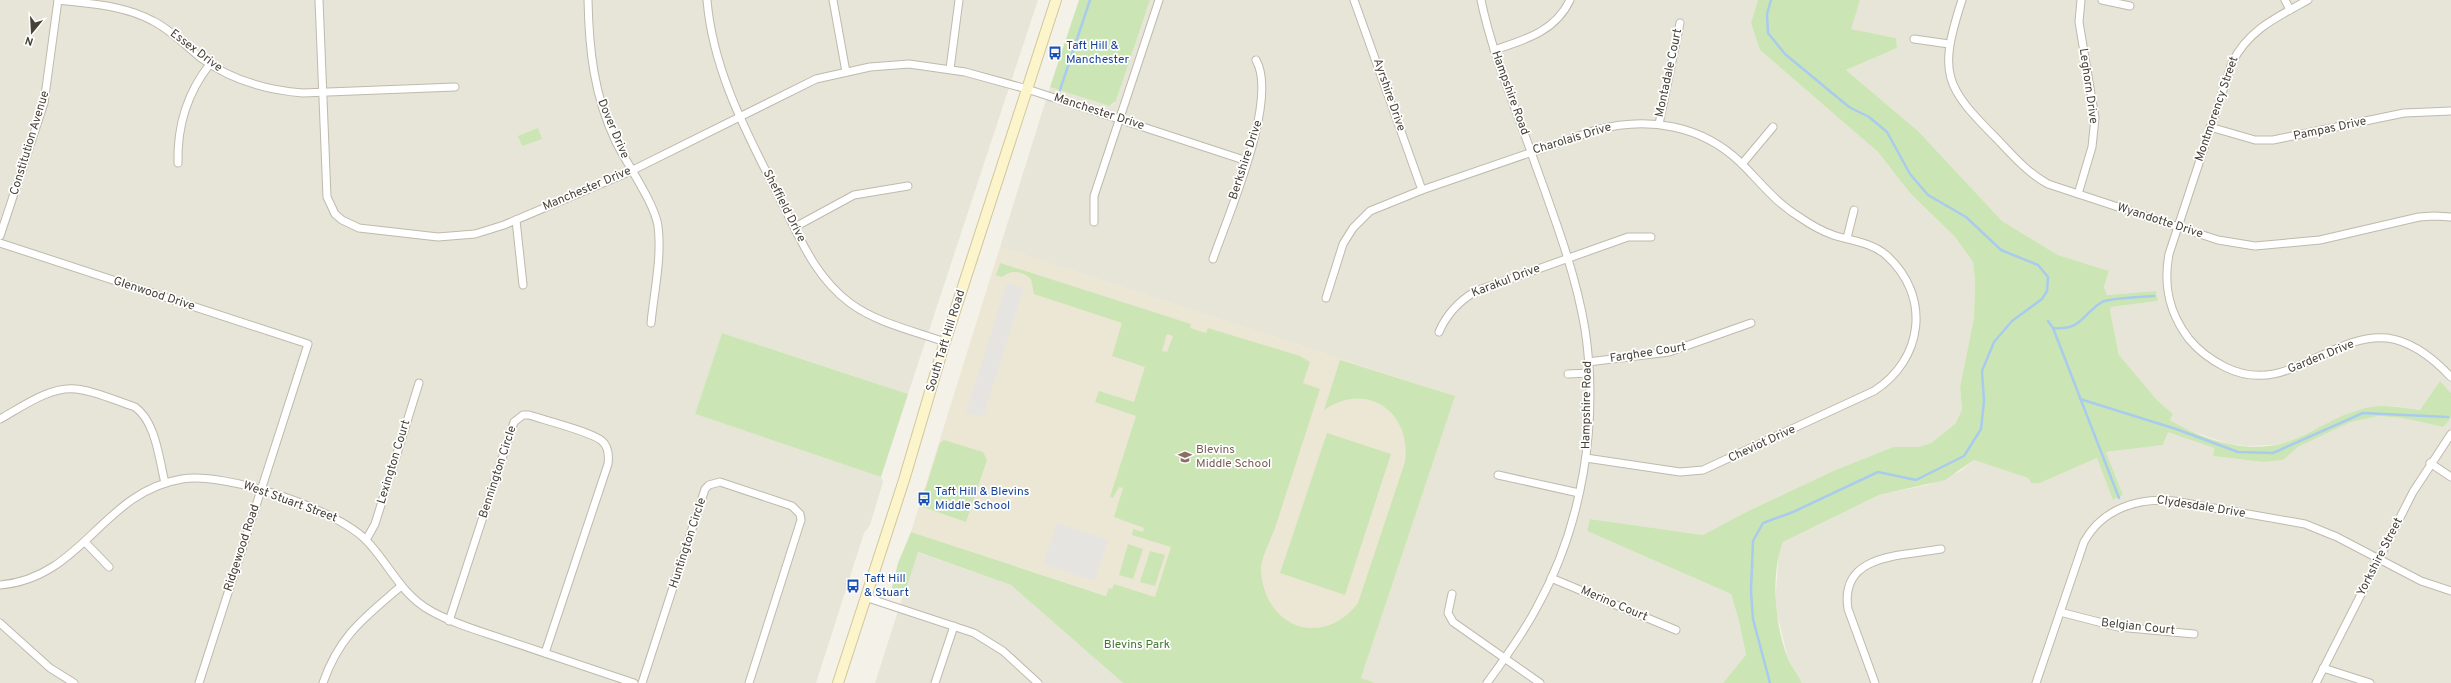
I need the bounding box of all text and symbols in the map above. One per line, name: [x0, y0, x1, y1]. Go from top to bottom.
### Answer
north arrow: [12, 12, 52, 52]
street label: Essex Drive: [167, 26, 225, 76]
street label: Montadale Court: [1652, 27, 1686, 119]
text: N: [23, 33, 35, 48]
place label: Taft Hill & Manchester: [1066, 38, 1129, 68]
bus stop icon: Taft Hill & Manchester: [1047, 45, 1063, 61]
street label: Leghorn Drive: [2075, 47, 2101, 125]
street label: Hampshire Road: [1487, 49, 1533, 137]
street label: Montmorency Street: [2192, 54, 2242, 164]
street label: Ayrshire Drive: [1369, 56, 1409, 134]
street label: Constitution Avenue: [7, 89, 53, 197]
street label: Manchester Drive: [1052, 90, 1146, 134]
street label: Dover Drive: [593, 97, 633, 161]
street label: Pampas Drive: [2292, 113, 2368, 145]
street label: Berkshire Drive: [1226, 118, 1266, 202]
street label: Charolais Drive: [1531, 119, 1613, 159]
street label: Manchester Drive: [540, 163, 634, 215]
street label: Sheffield Drive: [759, 167, 809, 245]
street label: Wyandotte Drive: [2115, 200, 2205, 242]
street label: Karakul Drive: [1469, 261, 1543, 301]
street label: Glenwood Drive: [111, 273, 197, 315]
street label: South Taft Hill Road: [923, 288, 969, 394]
street label: Garden Drive: [2285, 336, 2357, 378]
street label: Farghee Court: [1609, 339, 1687, 367]
street label: Hampshire Road: [1578, 361, 1596, 449]
street label: Lexington Court: [374, 418, 414, 506]
street label: Cheviot Drive: [1726, 421, 1798, 467]
street label: Bennington Circle: [476, 424, 520, 520]
place label: Blevins Middle School: [1196, 442, 1271, 472]
school or university icon: Blevins Middle School: [1177, 449, 1193, 465]
street label: West Stuart Street: [241, 478, 339, 526]
place label: Taft Hill & Blevins Middle School: [935, 484, 1029, 514]
bus stop icon: Taft Hill & Blevins Middle School: [916, 491, 932, 507]
street label: Clydesdale Drive: [2155, 492, 2247, 522]
street label: Huntington Circle: [666, 496, 710, 590]
street label: Ridgewood Road: [220, 503, 264, 593]
street label: Yorkshire Street: [2353, 515, 2407, 599]
place label: Taft Hill & Stuart: [864, 571, 909, 601]
bus stop icon: Taft Hill & Stuart: [845, 578, 861, 594]
street label: Merino Court: [1578, 583, 1650, 625]
street label: Belgian Court: [2100, 615, 2176, 639]
park label: Blevins Park: [1104, 637, 1170, 653]

